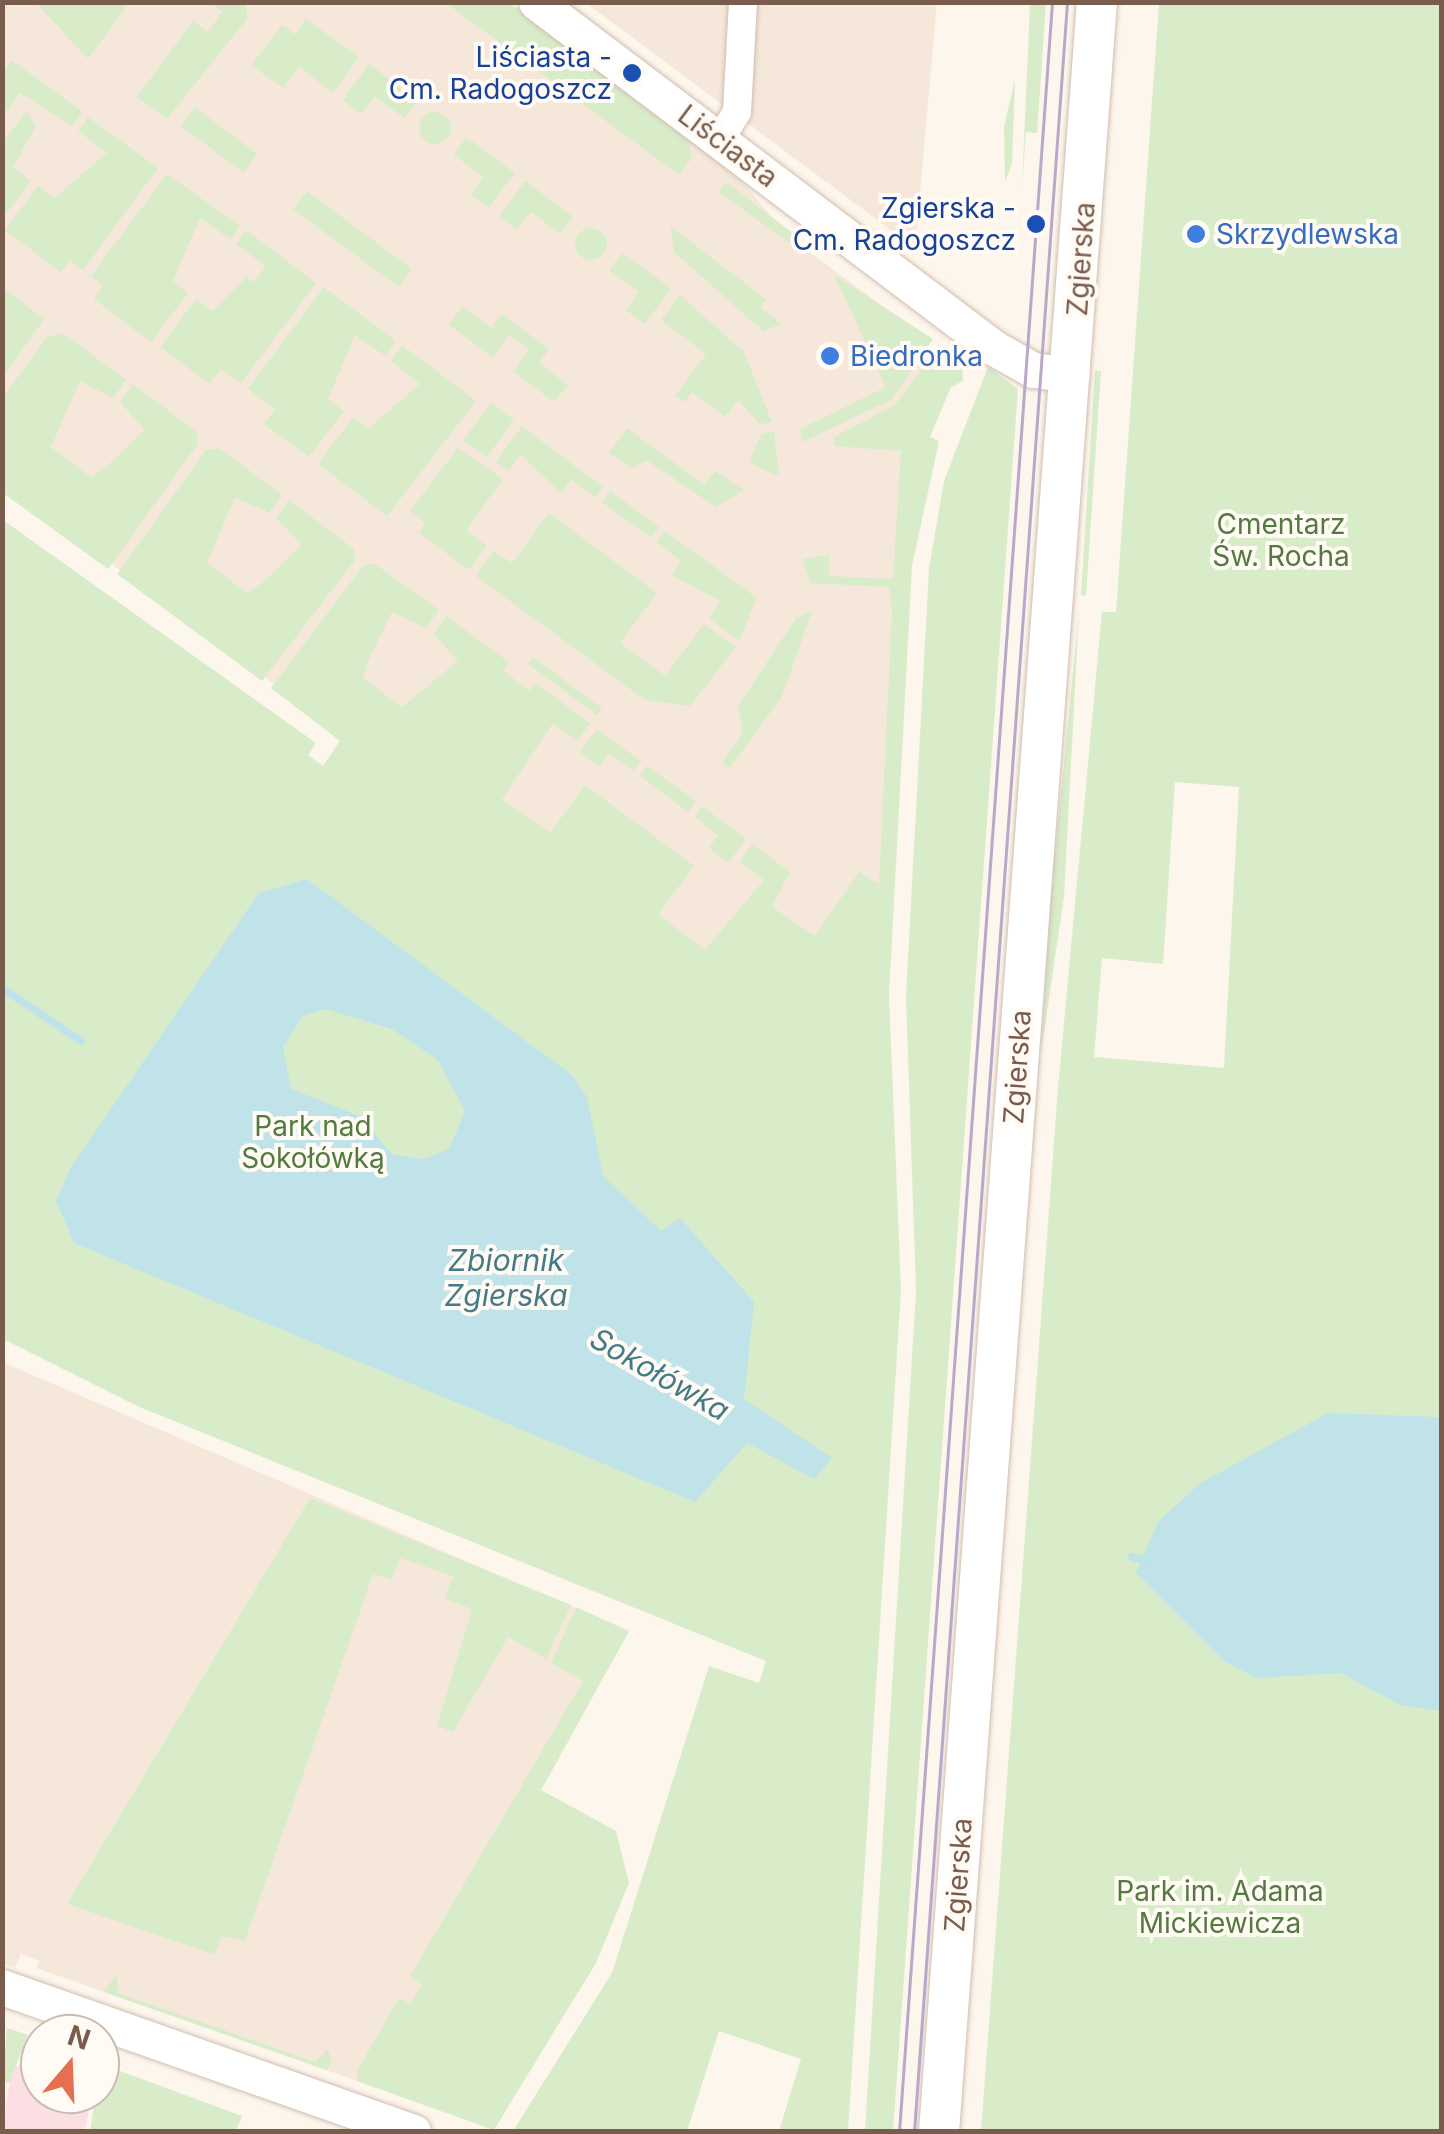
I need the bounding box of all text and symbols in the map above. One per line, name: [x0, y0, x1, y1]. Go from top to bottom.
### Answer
place label: Liściasta - Cm. Radogoszcz: [389, 40, 612, 106]
marker: Liściasta - Cm. Radogoszcz: [621, 62, 643, 84]
street label: Liściasta: [672, 98, 784, 194]
place label: Zgierska - Cm. Radogoszcz: [793, 191, 1016, 257]
street label: Zgierska: [1060, 201, 1102, 317]
marker: Zgierska - Cm. Radogoszcz: [1025, 213, 1047, 235]
place label: Skrzydlewska: [1216, 217, 1399, 251]
marker: Skrzydlewska: [1185, 223, 1207, 245]
place label: Biedronka: [850, 339, 983, 373]
marker: Biedronka: [819, 345, 841, 367]
park label: Cmentarz Św. Rocha: [1212, 507, 1350, 573]
street label: Zgierska: [996, 1009, 1038, 1125]
park label: Park nad Sokołówką: [241, 1109, 385, 1175]
water label: Zbiornik Zgierska: [444, 1242, 568, 1312]
water label: Sokołówka: [584, 1320, 736, 1428]
street label: Zgierska: [937, 1817, 979, 1933]
park label: Park im. Adama Mickiewicza: [1116, 1874, 1324, 1940]
north arrow: [20, 2014, 120, 2114]
text: N: [63, 2018, 95, 2057]

